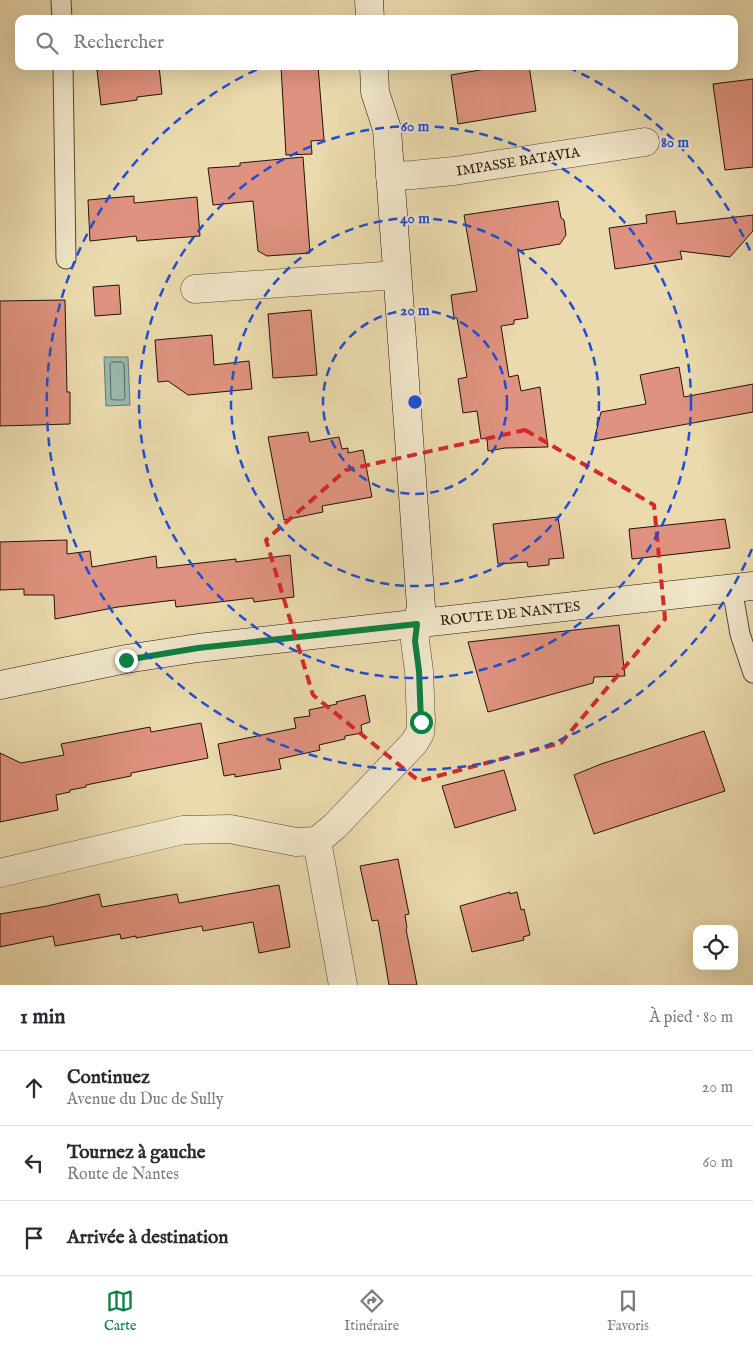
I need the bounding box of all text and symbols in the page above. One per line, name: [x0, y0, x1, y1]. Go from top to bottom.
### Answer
search box: [15, 15, 738, 70]
icon: search: [33, 29, 61, 57]
text: Rechercher: [73, 31, 164, 55]
text: 60 m: [401, 117, 430, 136]
text: 80 m: [661, 133, 689, 152]
street label: IMPASSE BATAVIA: [455, 143, 582, 181]
text: 40 m: [400, 209, 430, 228]
text: 20 m: [400, 301, 430, 320]
centre of rings: [406, 393, 424, 411]
street label: ROUTE DE NANTES: [439, 598, 581, 630]
route end: [115, 649, 138, 672]
route start: [410, 711, 433, 734]
map controls: [693, 925, 738, 970]
button: locate: [693, 925, 738, 970]
text: 1 min: [20, 1004, 65, 1031]
text: À pied · 80 m: [650, 1008, 733, 1028]
text: Continuez: [67, 1066, 150, 1090]
icon: ahead: [20, 1074, 48, 1102]
text: 20 m: [702, 1078, 733, 1098]
text: Avenue du Duc de Sully: [67, 1090, 224, 1110]
text: Tournez à gauche: [67, 1141, 206, 1165]
icon: left: [20, 1149, 48, 1177]
text: 60 m: [703, 1153, 733, 1173]
text: Route de Nantes: [67, 1165, 179, 1185]
icon: arrive: [20, 1224, 48, 1252]
text: Arrivée à destination: [67, 1226, 228, 1250]
tab: Carte: [104, 1287, 136, 1335]
tab: Itinéraire: [344, 1287, 399, 1335]
tab: Favoris: [607, 1287, 649, 1335]

